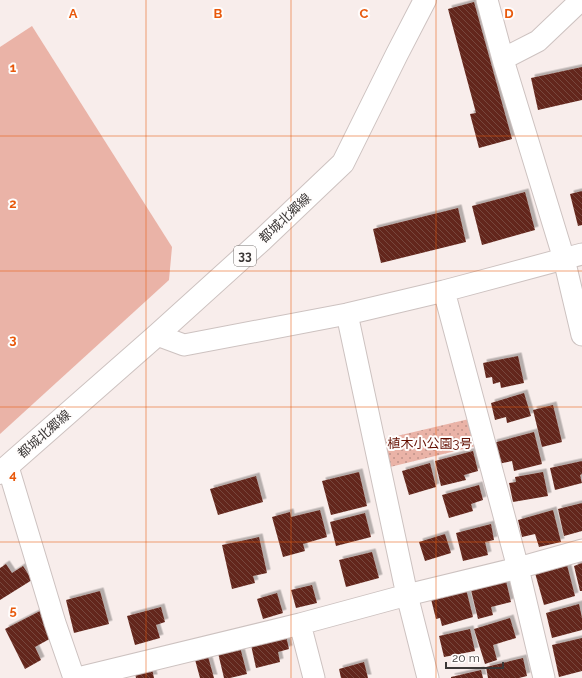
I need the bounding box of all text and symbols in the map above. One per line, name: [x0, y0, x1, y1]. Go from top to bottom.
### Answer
text: A: [69, 6, 78, 21]
text: B: [214, 6, 223, 21]
text: C: [360, 6, 369, 21]
text: D: [504, 6, 514, 21]
text: 1: [10, 60, 17, 75]
street label: 都城北郷線: [256, 190, 314, 246]
text: 2: [9, 196, 17, 211]
road number: 33: [234, 246, 256, 266]
text: 3: [9, 332, 17, 347]
street label: 都城北郷線: [15, 407, 73, 461]
park label: 植木小公園3号: [388, 436, 472, 451]
text: 4: [9, 467, 17, 482]
text: 5: [9, 603, 17, 618]
scale bar: [446, 644, 503, 670]
text: 20 m: [452, 651, 480, 665]

